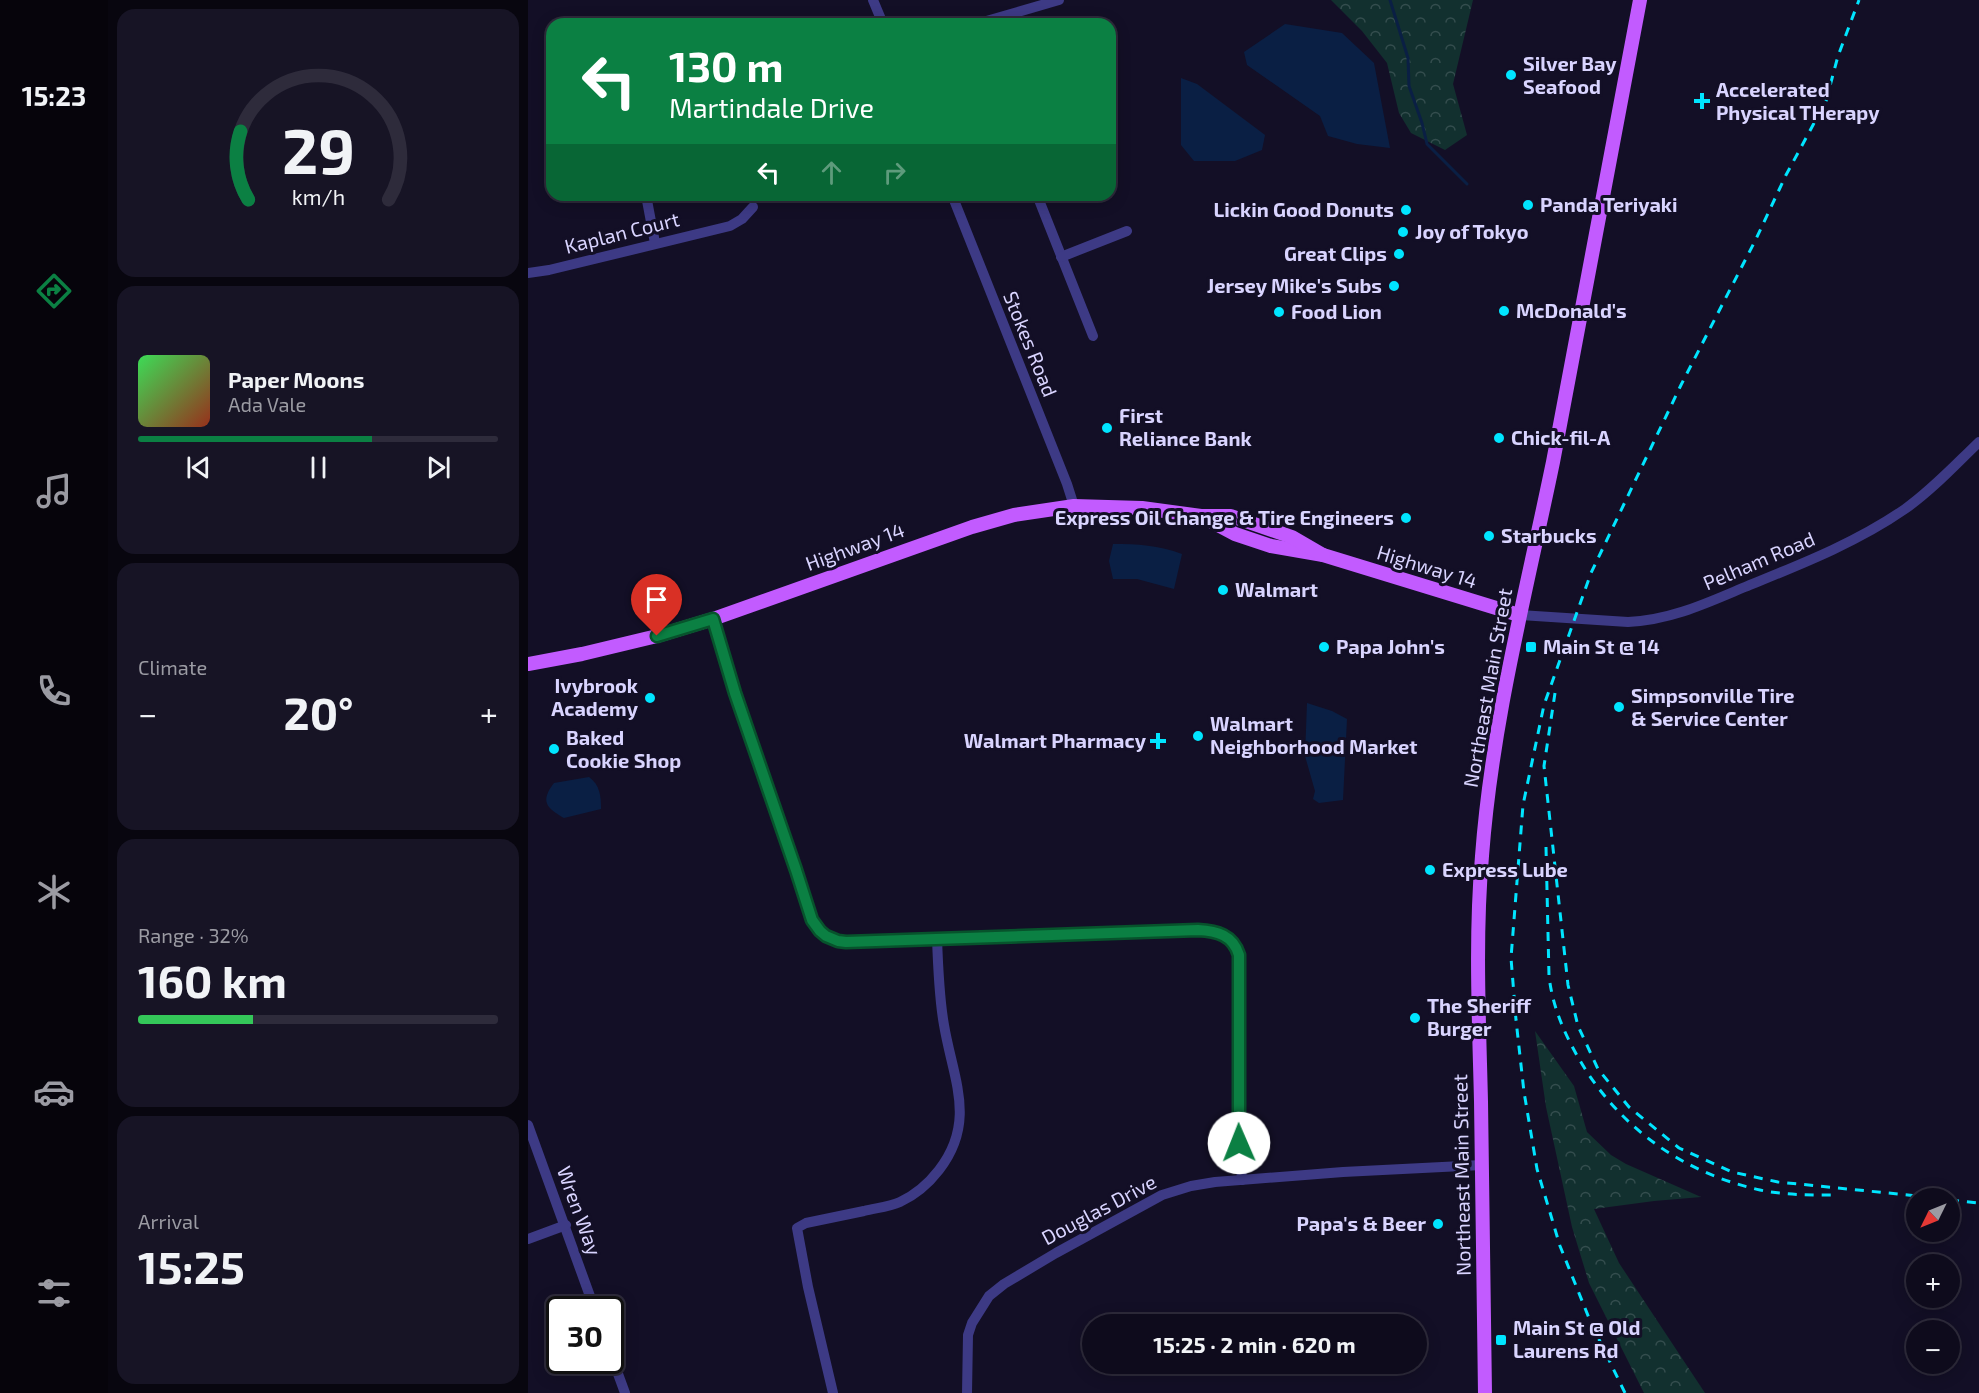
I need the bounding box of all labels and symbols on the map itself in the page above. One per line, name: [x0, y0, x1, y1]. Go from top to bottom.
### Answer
place label: Silver Bay Seafood: [1523, 51, 1617, 98]
marker: Silver Bay Seafood: [1504, 68, 1518, 82]
place label: Accelerated Physical THerapy: [1716, 77, 1880, 125]
marker: Accelerated Physical THerapy: [1693, 92, 1711, 110]
place label: Panda Teriyaki: [1540, 192, 1678, 217]
place label: Lickin Good Donuts: [1214, 197, 1394, 221]
marker: Panda Teriyaki: [1521, 198, 1535, 212]
marker: Lickin Good Donuts: [1399, 203, 1413, 217]
street label: Kaplan Court: [562, 206, 682, 258]
place label: Joy of Tokyo: [1415, 219, 1529, 244]
marker: Joy of Tokyo: [1396, 225, 1410, 239]
place label: Great Clips: [1284, 241, 1387, 265]
marker: Great Clips: [1392, 247, 1406, 261]
place label: Jersey Mike's Subs: [1207, 273, 1382, 298]
marker: Jersey Mike's Subs: [1387, 279, 1401, 293]
street label: Stokes Road: [999, 287, 1063, 400]
place label: McDonald's: [1516, 298, 1627, 322]
place label: Food Lion: [1291, 299, 1382, 323]
marker: McDonald's: [1497, 304, 1511, 318]
marker: Food Lion: [1272, 305, 1286, 319]
place label: First Reliance Bank: [1119, 403, 1252, 450]
marker: First Reliance Bank: [1100, 421, 1114, 435]
place label: Chick-fil-A: [1511, 425, 1611, 449]
marker: Chick-fil-A: [1492, 431, 1506, 445]
place label: Express Oil Change & Tire Engineers: [1055, 505, 1394, 529]
marker: Express Oil Change & Tire Engineers: [1399, 511, 1413, 525]
street label: Highway 14: [802, 517, 907, 575]
place label: Starbucks: [1501, 523, 1597, 547]
street label: Pelham Road: [1699, 526, 1818, 594]
marker: Starbucks: [1482, 529, 1496, 543]
street label: Highway 14: [1374, 539, 1480, 593]
pin: [631, 574, 682, 636]
place label: Walmart: [1235, 577, 1318, 601]
marker: Walmart: [1216, 583, 1230, 597]
street label: Northeast Main Street: [1458, 586, 1516, 789]
place label: Papa John's: [1336, 634, 1445, 658]
place label: Main St @ 14: [1543, 634, 1660, 658]
marker: Papa John's: [1317, 640, 1331, 654]
marker: Main St @ 14: [1524, 640, 1538, 654]
place label: Ivybrook Academy: [551, 673, 639, 721]
place label: Simpsonville Tire & Service Center: [1631, 683, 1795, 730]
marker: Ivybrook Academy: [643, 691, 657, 705]
marker: Simpsonville Tire & Service Center: [1612, 700, 1626, 714]
place label: Walmart Neighborhood Market: [1210, 711, 1418, 758]
place label: Baked Cookie Shop: [566, 725, 681, 772]
place label: Walmart Pharmacy: [964, 728, 1147, 753]
marker: Walmart Neighborhood Market: [1191, 729, 1205, 743]
marker: Walmart Pharmacy: [1151, 734, 1165, 748]
marker: Baked Cookie Shop: [547, 742, 561, 756]
place label: Express Lube: [1442, 857, 1568, 881]
marker: Express Lube: [1423, 863, 1437, 877]
place label: The Sheriff Burger: [1427, 993, 1532, 1040]
marker: The Sheriff Burger: [1408, 1011, 1422, 1025]
street label: Northeast Main Street: [1447, 1074, 1475, 1276]
position arrow: [1207, 1111, 1271, 1175]
street label: Wren Way: [553, 1163, 607, 1259]
street label: Douglas Drive: [1037, 1169, 1160, 1249]
north arrow: [1906, 1188, 1960, 1242]
place label: Papa's & Beer: [1296, 1211, 1426, 1235]
marker: Papa's & Beer: [1431, 1217, 1445, 1231]
speed limit sign: 30: [546, 1296, 624, 1374]
place label: Main St @ Old Laurens Rd: [1513, 1315, 1641, 1362]
marker: Main St @ Old Laurens Rd: [1494, 1333, 1508, 1347]

